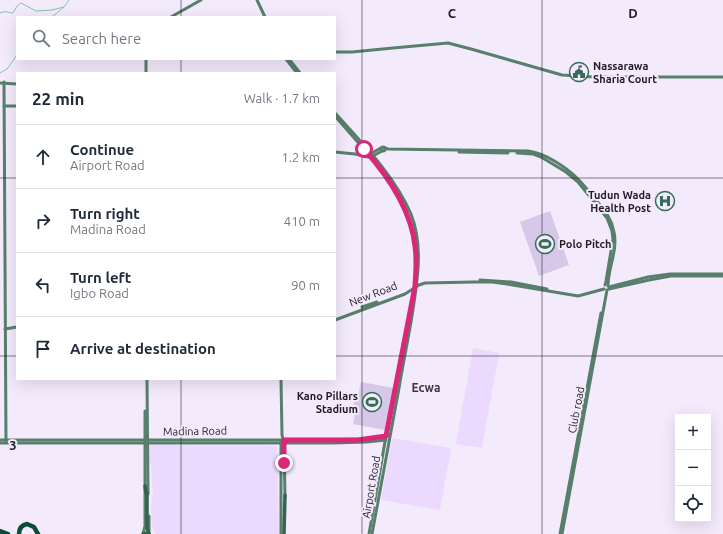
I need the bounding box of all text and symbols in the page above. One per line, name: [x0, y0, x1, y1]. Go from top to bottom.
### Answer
text: C: [448, 6, 457, 20]
text: D: [628, 6, 638, 20]
search box: [16, 16, 336, 60]
icon: search: [30, 27, 52, 49]
text: Search here: [62, 30, 141, 47]
place label: Nassarawa Sharia Court: [593, 60, 657, 85]
public building icon: Nassarawa Sharia Court: [568, 61, 590, 83]
text: 22 min: [32, 89, 85, 108]
text: Walk · 1.7 km: [244, 91, 320, 105]
route start: [355, 140, 373, 158]
text: Continue: [70, 141, 134, 158]
icon: ahead: [32, 146, 54, 168]
text: 1.2 km: [281, 150, 320, 164]
text: Airport Road: [70, 158, 145, 172]
place label: Tudun Wada Health Post: [588, 189, 651, 214]
hospital icon: Tudun Wada Health Post: [654, 190, 676, 212]
text: Turn right: [70, 205, 140, 222]
icon: right: [32, 210, 54, 232]
text: 410 m: [284, 214, 320, 228]
text: Madina Road: [70, 222, 146, 236]
sports icon: Polo Pitch: [534, 233, 556, 255]
place label: Polo Pitch: [559, 238, 611, 250]
text: Turn left: [70, 269, 131, 286]
icon: left: [32, 274, 54, 296]
text: 90 m: [291, 278, 320, 292]
street label: New Road: [347, 279, 399, 309]
text: Igbo Road: [70, 286, 129, 300]
icon: arrive: [32, 338, 54, 360]
text: Arrive at destination: [70, 340, 216, 357]
district label: Ecwa: [412, 381, 440, 394]
street label: Club road: [566, 386, 586, 434]
place label: Kano Pillars Stadium: [297, 390, 358, 415]
sports icon: Kano Pillars Stadium: [361, 391, 383, 413]
map controls: [675, 414, 711, 522]
button: +: [675, 414, 711, 450]
street label: Madina Road: [163, 424, 227, 438]
text: 3: [9, 438, 17, 452]
button: −: [675, 450, 711, 486]
route end: [275, 454, 293, 472]
street label: Airport Road: [360, 455, 382, 519]
button: locate: [675, 486, 711, 522]

